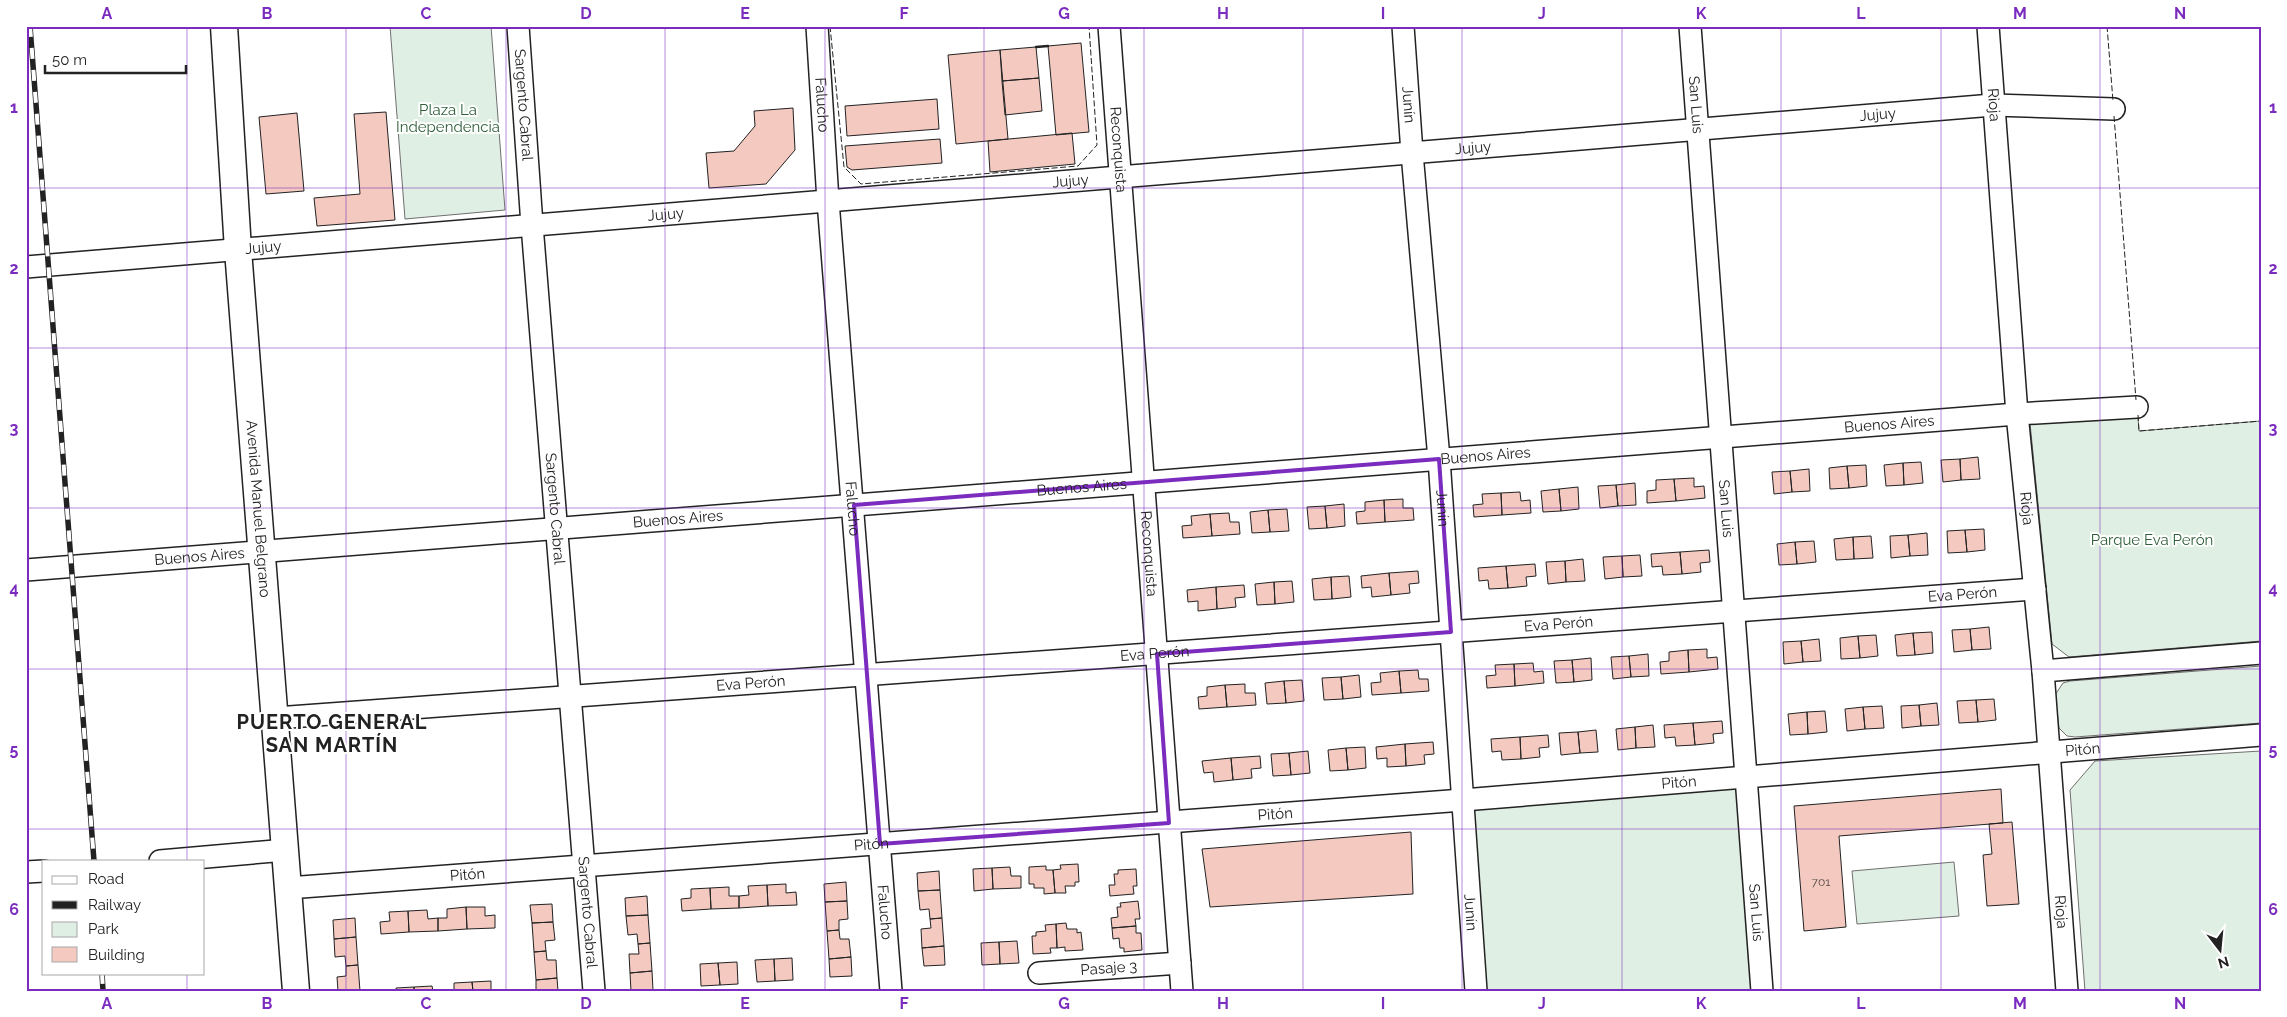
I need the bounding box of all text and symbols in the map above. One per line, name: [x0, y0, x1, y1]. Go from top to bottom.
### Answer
text: A: [102, 4, 113, 23]
text: B: [262, 4, 273, 23]
text: C: [421, 4, 432, 23]
text: D: [580, 4, 592, 23]
text: E: [740, 4, 750, 23]
text: F: [899, 4, 909, 23]
text: G: [1058, 4, 1070, 23]
text: H: [1217, 4, 1229, 23]
text: I: [1381, 4, 1385, 23]
text: J: [1538, 4, 1546, 23]
text: K: [1696, 4, 1707, 23]
text: L: [1856, 4, 1866, 23]
text: M: [2013, 4, 2027, 23]
text: N: [2174, 4, 2186, 23]
scale bar: [45, 42, 186, 74]
street label: Sargento Cabral: [511, 48, 537, 162]
text: 50 m: [52, 51, 87, 69]
street label: San Luis: [1685, 75, 1707, 134]
street label: Falucho: [811, 77, 833, 133]
street label: Junín: [1398, 86, 1419, 124]
street label: Rioja: [1984, 87, 2004, 122]
text: 1: [10, 98, 18, 117]
text: 1: [2269, 98, 2277, 117]
park label: Plaza La Independencia: [396, 101, 500, 136]
street label: Jujuy: [1859, 104, 1897, 125]
street label: Reconquista: [1106, 106, 1131, 193]
street label: Jujuy: [1454, 137, 1492, 158]
street label: Jujuy: [1052, 171, 1089, 191]
street label: Jujuy: [647, 204, 685, 225]
street label: Jujuy: [244, 237, 282, 258]
text: 2: [9, 259, 19, 278]
text: 2: [2268, 259, 2278, 278]
street label: Buenos Aires: [1843, 411, 1935, 437]
text: 3: [10, 419, 19, 438]
street label: Avenida Manuel Belgrano: [242, 419, 274, 598]
text: 3: [2269, 419, 2278, 438]
street label: Buenos Aires: [1440, 443, 1531, 468]
street label: Sargento Cabral: [541, 452, 569, 566]
street label: Buenos Aires: [1036, 475, 1128, 500]
street label: San Luis: [1715, 479, 1737, 538]
street label: Falucho: [841, 481, 864, 537]
street label: Junín: [1432, 489, 1453, 527]
street label: Rioja: [2016, 491, 2037, 526]
street label: Buenos Aires: [632, 506, 724, 531]
street label: Reconquista: [1137, 510, 1161, 597]
park label: Parque Eva Perón: [2091, 531, 2213, 549]
street label: Buenos Aires: [154, 544, 245, 569]
text: 4: [9, 579, 19, 598]
text: 4: [2268, 579, 2278, 598]
street label: Eva Perón: [1927, 583, 1998, 606]
street label: Eva Perón: [1523, 612, 1594, 635]
street label: Eva Perón: [1119, 642, 1190, 665]
street label: Eva Perón: [715, 672, 786, 695]
district label: PUERTO GENERAL SAN MARTÍN: [237, 710, 427, 757]
street label: Pitón: [2064, 739, 2101, 760]
text: 5: [10, 740, 19, 759]
text: 5: [2269, 740, 2278, 759]
street label: Pitón: [1661, 772, 1697, 793]
street label: Pitón: [1257, 804, 1293, 824]
street label: Pitón: [853, 834, 890, 855]
street label: Sargento Cabral: [574, 856, 601, 970]
legend: [42, 860, 205, 974]
street label: Pitón: [449, 864, 486, 885]
text: Road: [88, 870, 124, 888]
house number: 701: [1812, 875, 1830, 889]
street label: San Luis: [1745, 883, 1767, 942]
street label: Falucho: [874, 884, 896, 941]
street label: Junín: [1460, 893, 1481, 931]
street label: Rioja: [2051, 895, 2071, 929]
text: Railway: [88, 896, 141, 914]
text: 6: [9, 900, 19, 919]
text: 6: [2268, 900, 2278, 919]
text: Park: [88, 920, 119, 938]
north arrow: [2194, 924, 2244, 974]
text: Building: [88, 946, 145, 964]
text: N: [2216, 953, 2231, 972]
street label: Pasaje 3: [1080, 957, 1138, 979]
text: A: [102, 994, 113, 1013]
text: B: [262, 994, 273, 1013]
text: C: [421, 994, 432, 1013]
text: D: [580, 994, 592, 1013]
text: E: [740, 994, 750, 1013]
text: F: [899, 994, 909, 1013]
text: G: [1058, 994, 1070, 1013]
text: H: [1217, 994, 1229, 1013]
text: I: [1381, 994, 1385, 1013]
text: J: [1538, 994, 1546, 1013]
text: K: [1696, 994, 1707, 1013]
text: L: [1856, 994, 1866, 1013]
text: M: [2013, 994, 2027, 1013]
text: N: [2174, 994, 2186, 1013]

